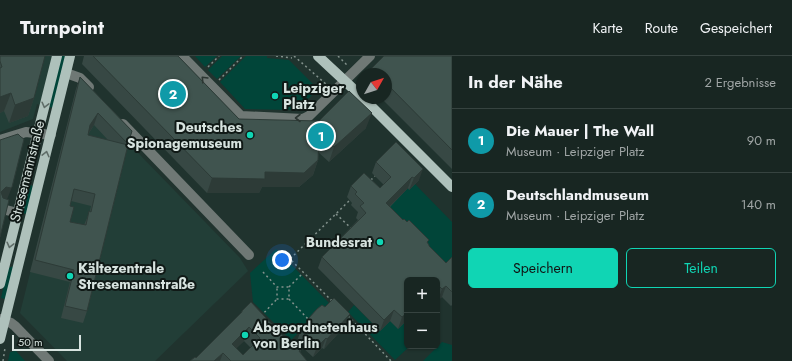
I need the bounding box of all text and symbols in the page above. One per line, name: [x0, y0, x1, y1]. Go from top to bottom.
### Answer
text: Turnpoint: [20, 14, 104, 41]
text: Karte: [593, 18, 623, 38]
text: Route: [645, 18, 678, 38]
text: Gespeichert: [700, 18, 772, 38]
north arrow: [356, 68, 392, 104]
text: In der Nähe: [468, 70, 563, 94]
text: 2 Ergebnisse: [704, 73, 776, 92]
one-way arrow: [201, 76, 209, 84]
place label: Leipziger Platz: [283, 78, 344, 114]
pin: 2: [160, 79, 186, 109]
marker: Leipziger Platz: [270, 91, 280, 101]
one-way arrow: [41, 102, 49, 108]
one-way arrow: [295, 114, 301, 122]
place label: Deutsches Spionagemuseum: [127, 117, 243, 153]
street label: Stresemannstraße: [5, 118, 49, 224]
text: Die Mauer | The Wall: [506, 120, 654, 142]
pin: 1: [308, 121, 334, 151]
marker: Deutsches Spionagemuseum: [245, 130, 255, 140]
text: 1: [478, 131, 484, 150]
text: 90 m: [747, 131, 776, 150]
text: Museum · Leipziger Platz: [506, 142, 644, 161]
one-way arrow: [41, 151, 50, 158]
text: Deutschlandmuseum: [506, 184, 649, 206]
text: 2: [477, 195, 485, 214]
text: 140 m: [741, 195, 776, 214]
text: Museum · Leipziger Platz: [506, 206, 644, 225]
place label: Bundesrat: [306, 232, 373, 252]
marker: Bundesrat: [375, 237, 385, 247]
one-way arrow: [6, 242, 14, 248]
button: Speichern: [468, 248, 618, 288]
button: Teilen: [626, 248, 776, 288]
your location: [272, 250, 292, 270]
place label: Kältezentrale Stresemannstraße: [78, 258, 195, 294]
marker: Kältezentrale Stresemannstraße: [65, 271, 75, 281]
map controls: [404, 277, 440, 349]
button: +: [404, 277, 440, 313]
button: −: [404, 313, 440, 349]
place label: Abgeordnetenhaus von Berlin: [252, 317, 378, 353]
marker: Abgeordnetenhaus von Berlin: [240, 330, 250, 340]
scale bar: [12, 333, 81, 352]
text: 50 m: [18, 334, 43, 350]

